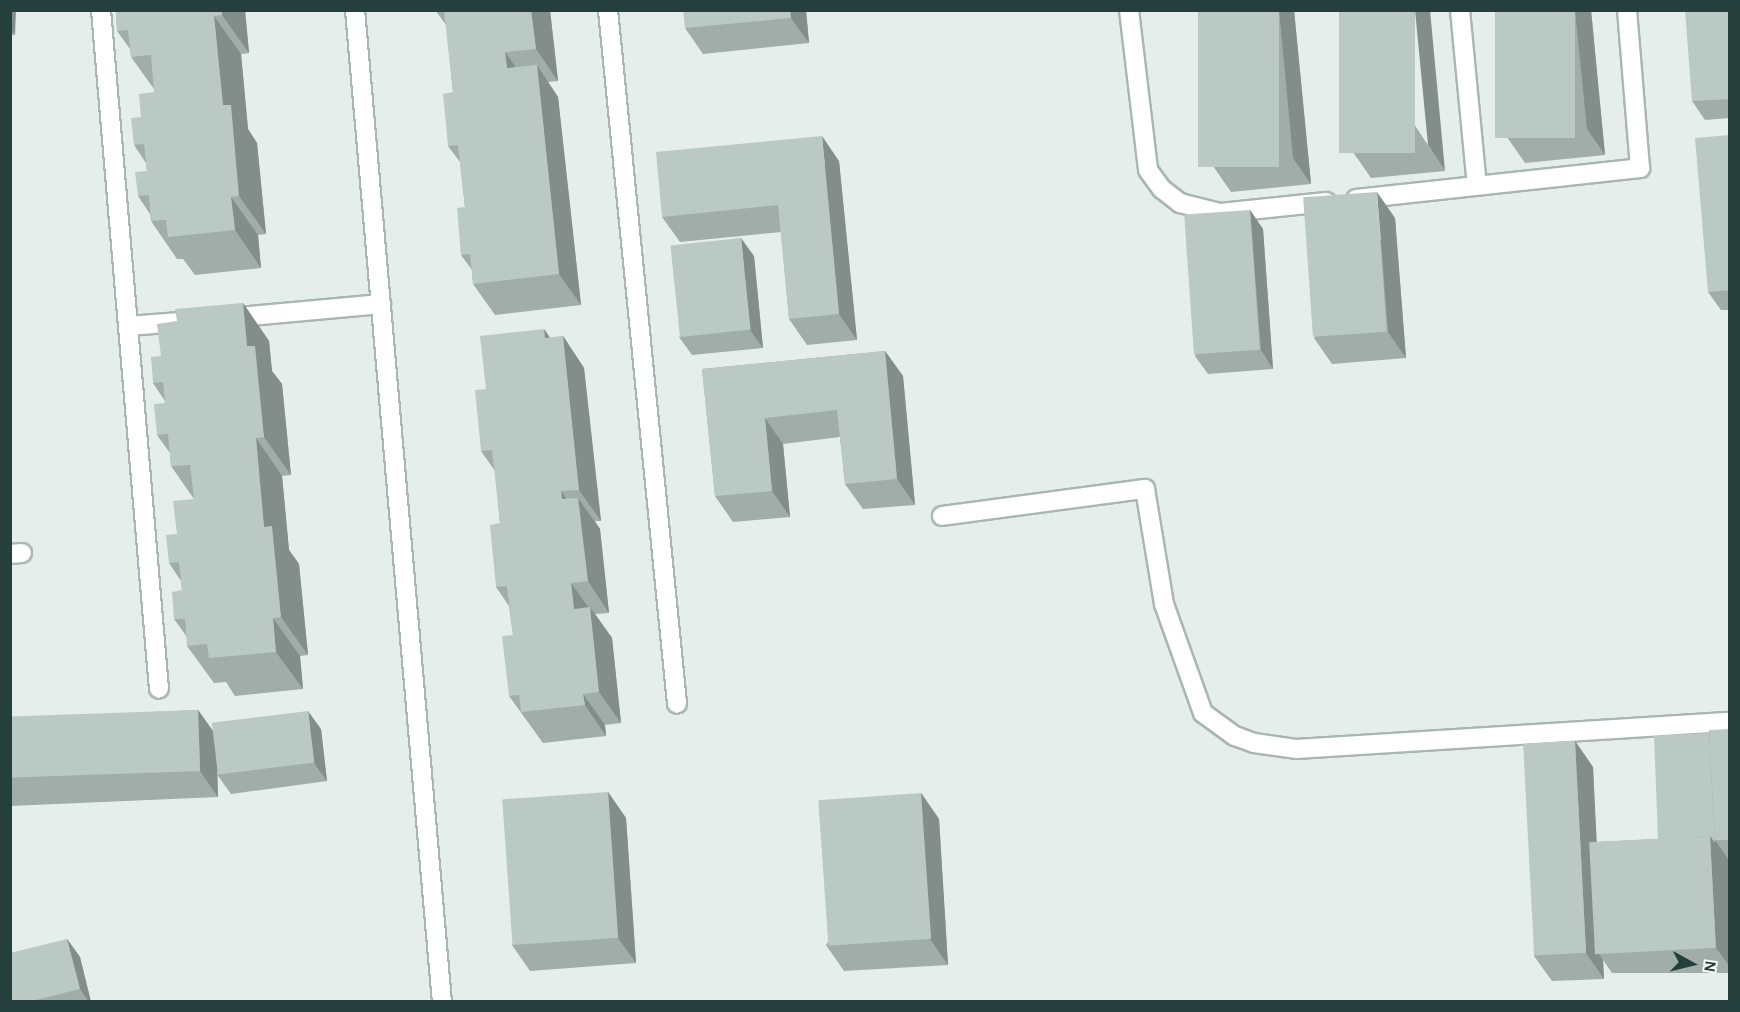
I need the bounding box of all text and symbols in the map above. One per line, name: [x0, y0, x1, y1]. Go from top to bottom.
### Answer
north arrow: [1662, 934, 1722, 994]
text: N: [1701, 960, 1719, 973]

